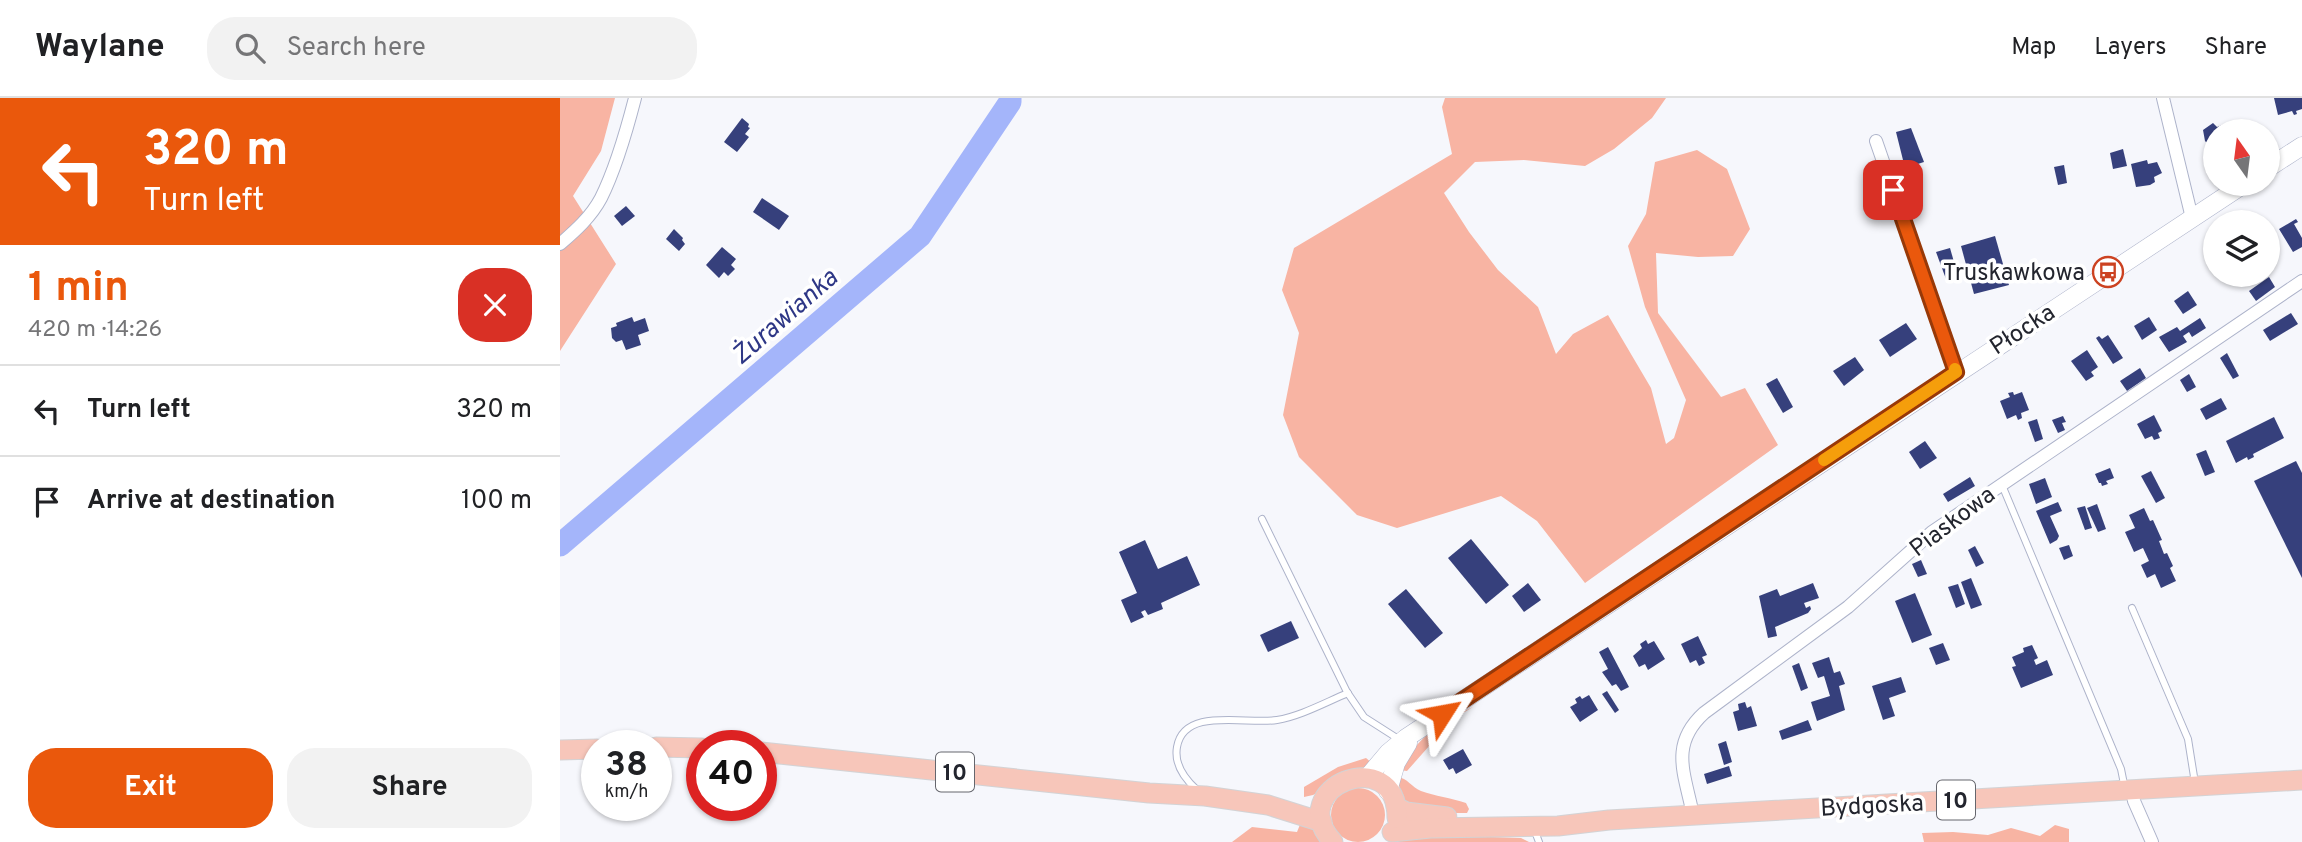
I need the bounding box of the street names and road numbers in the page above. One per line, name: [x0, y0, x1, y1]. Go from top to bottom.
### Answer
street label: Płocka: [1985, 298, 2061, 363]
street label: Piaskowa: [1904, 481, 2002, 565]
road number: 10: [936, 752, 974, 792]
road number: 10: [1937, 780, 1975, 820]
street label: Bydgoska: [1820, 789, 1925, 825]

